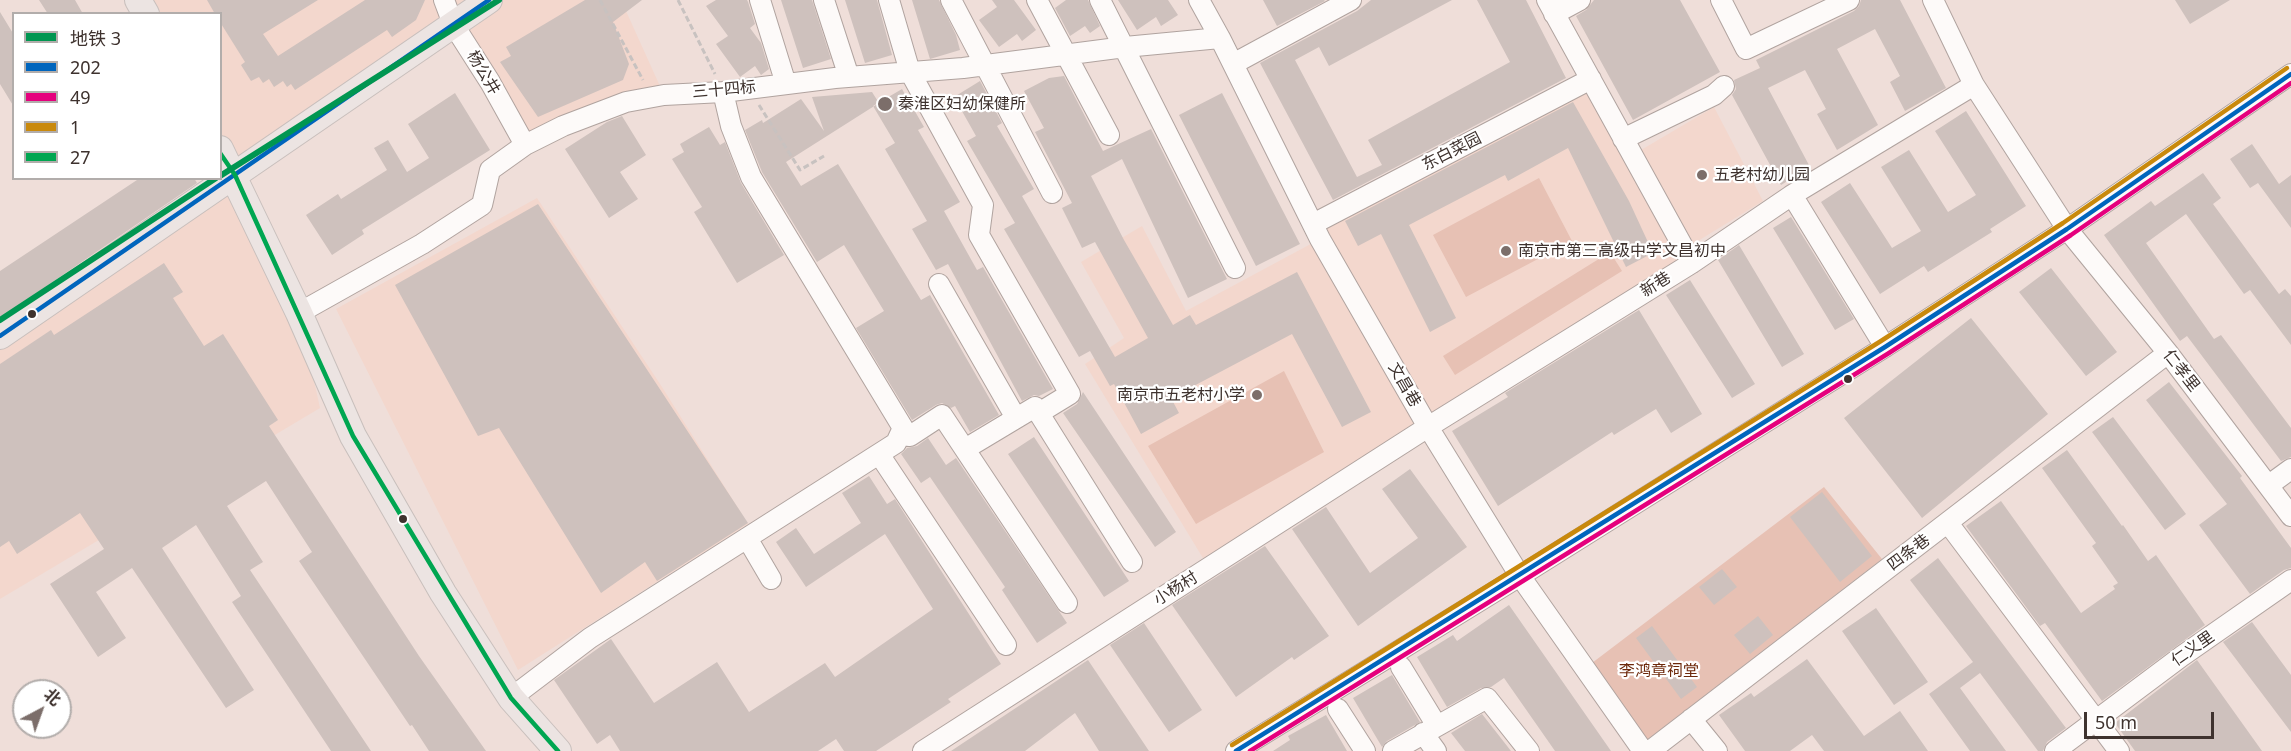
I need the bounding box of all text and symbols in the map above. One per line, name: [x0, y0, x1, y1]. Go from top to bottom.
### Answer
legend: [12, 12, 222, 180]
text: 地铁 3: [70, 26, 121, 50]
street label: 杨公井: [462, 47, 504, 99]
text: 202: [70, 55, 101, 79]
street label: 三十四标: [691, 78, 757, 102]
text: 49: [70, 85, 91, 109]
place label: 秦淮区妇幼保健所: [898, 94, 1026, 114]
marker: 秦淮区妇幼保健所: [876, 95, 894, 113]
text: 1: [70, 115, 80, 139]
street label: 东白菜园: [1419, 129, 1485, 175]
text: 27: [70, 145, 91, 169]
place label: 五老村幼儿园: [1714, 165, 1810, 185]
marker: 五老村幼儿园: [1695, 168, 1709, 182]
place label: 南京市第三高级中学文昌初中: [1518, 241, 1726, 261]
marker: 南京市第三高级中学文昌初中: [1499, 244, 1513, 258]
street label: 新巷: [1637, 268, 1675, 302]
unlabelled marker: [26, 308, 38, 320]
street label: 仁孝里: [2159, 346, 2203, 396]
street label: 文昌巷: [1384, 359, 1424, 411]
unlabelled marker: [1842, 373, 1854, 385]
place label: 南京市五老村小学: [1117, 385, 1245, 405]
marker: 南京市五老村小学: [1250, 388, 1264, 402]
unlabelled marker: [397, 513, 409, 525]
street label: 四条巷: [1884, 531, 1934, 575]
street label: 小杨村: [1151, 568, 1201, 610]
street label: 仁义里: [2168, 627, 2218, 671]
park label: 李鸿章祠堂: [1619, 661, 1699, 681]
north arrow: [12, 679, 72, 739]
text: 北: [39, 683, 66, 710]
scale bar: [2087, 700, 2218, 738]
text: 50 m: [2095, 710, 2137, 734]

